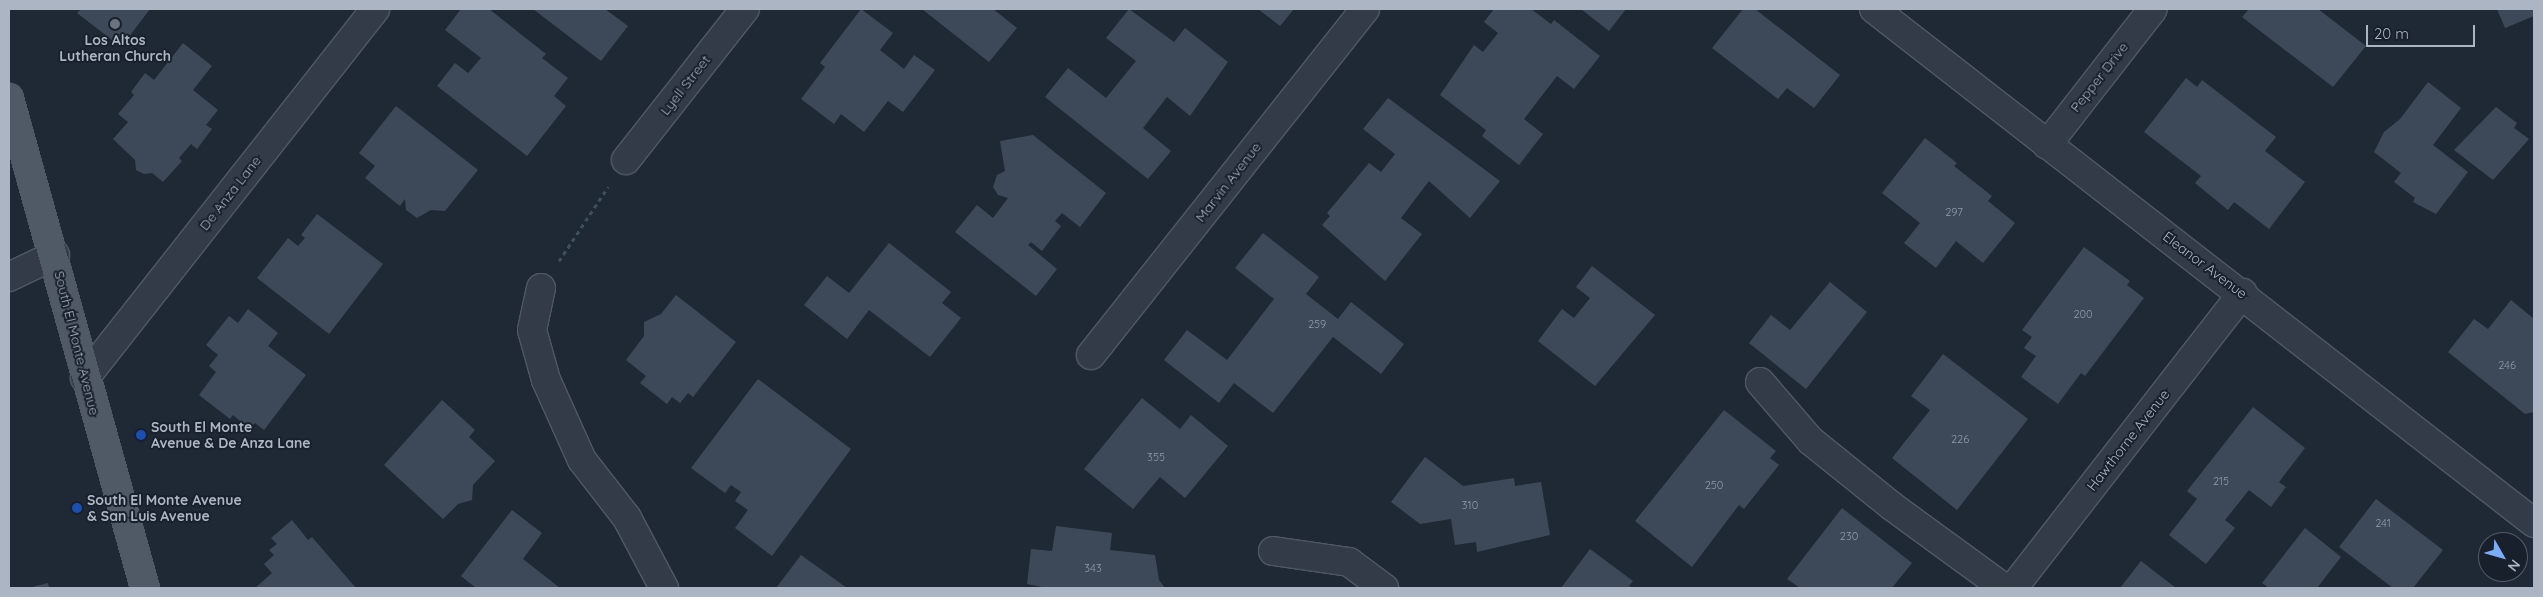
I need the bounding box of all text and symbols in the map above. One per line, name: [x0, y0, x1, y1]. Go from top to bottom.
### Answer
scale bar: [2368, 15, 2477, 47]
marker: Los Altos Lutheran Church: [109, 18, 121, 30]
text: 20 m: [2374, 24, 2409, 43]
place label: Los Altos Lutheran Church: [59, 32, 171, 64]
street label: Pepper Drive: [2067, 39, 2131, 115]
street label: Lyell Street: [656, 52, 714, 118]
street label: Marvin Avenue: [1192, 139, 1264, 225]
street label: De Anza Lane: [196, 152, 264, 234]
house number: 297: [1945, 205, 1963, 219]
street label: Eleanor Avenue: [2160, 228, 2250, 302]
street label: South El Monte Avenue: [51, 269, 103, 417]
house number: 200: [2073, 307, 2093, 321]
house number: 259: [1308, 317, 1326, 331]
house number: 246: [2498, 358, 2516, 372]
street label: Hawthorne Avenue: [2083, 386, 2173, 494]
place label: South El Monte Avenue & De Anza Lane: [151, 419, 311, 452]
marker: South El Monte Avenue & De Anza Lane: [135, 429, 147, 441]
house number: 226: [1951, 432, 1969, 446]
house number: 355: [1147, 450, 1165, 464]
house number: 215: [2213, 474, 2229, 488]
house number: 250: [1705, 478, 1723, 492]
place label: South El Monte Avenue & San Luis Avenue: [87, 492, 242, 524]
house number: 310: [1462, 498, 1478, 512]
marker: South El Monte Avenue & San Luis Avenue: [71, 502, 83, 514]
house number: 241: [2375, 516, 2391, 530]
house number: 230: [1840, 529, 1858, 543]
north arrow: [2478, 532, 2528, 582]
text: N: [2504, 556, 2524, 575]
house number: 343: [1084, 561, 1102, 575]

